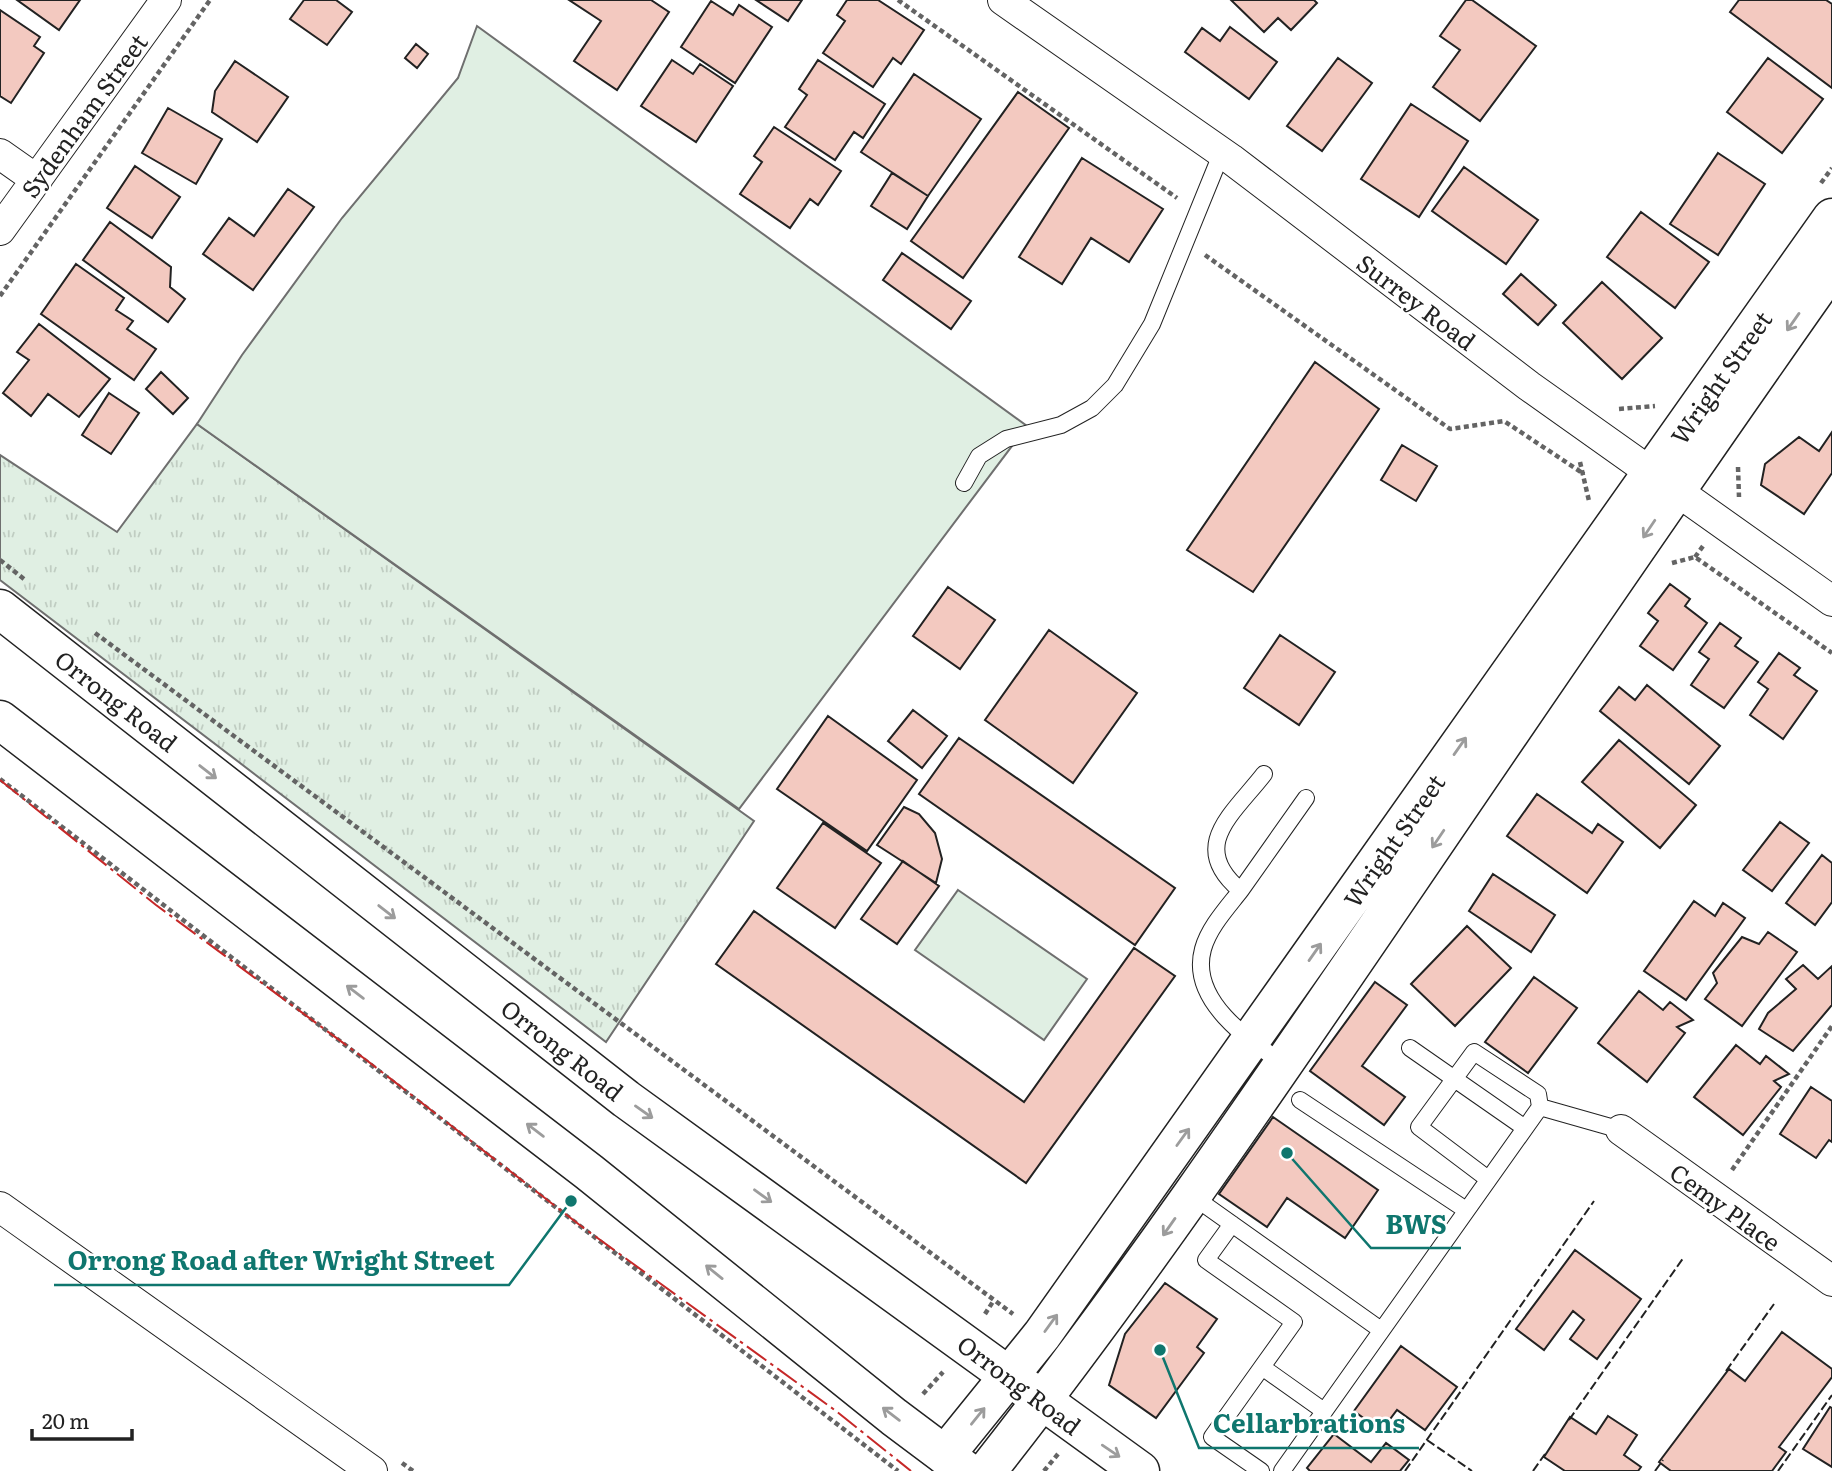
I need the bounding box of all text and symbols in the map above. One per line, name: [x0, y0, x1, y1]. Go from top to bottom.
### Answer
street label: Sydenham Street: [12, 26, 155, 204]
street label: Surrey Road: [1350, 245, 1484, 358]
street label: Wright Street: [1661, 303, 1779, 451]
one-way arrow: [1786, 312, 1800, 331]
one-way arrow: [1641, 519, 1656, 538]
street label: Orrong Road: [48, 641, 186, 759]
one-way arrow: [1453, 737, 1467, 756]
one-way arrow: [198, 764, 217, 779]
street label: Wright Street: [1334, 766, 1452, 914]
one-way arrow: [1431, 828, 1445, 848]
one-way arrow: [378, 904, 396, 919]
one-way arrow: [1308, 943, 1322, 962]
one-way arrow: [345, 985, 364, 1000]
street label: Orrong Road: [494, 990, 632, 1108]
one-way arrow: [634, 1105, 653, 1119]
one-way arrow: [527, 1123, 545, 1138]
one-way arrow: [1176, 1128, 1190, 1147]
street label: Cemy Place: [1663, 1154, 1789, 1258]
one-way arrow: [753, 1189, 772, 1203]
callout: BWS: [1371, 1201, 1461, 1248]
text: BWS: [1385, 1203, 1447, 1242]
one-way arrow: [1161, 1217, 1176, 1236]
callout: Orrong Road after Wright Street: [54, 1238, 509, 1285]
text: Orrong Road after Wright Street: [67, 1239, 495, 1278]
one-way arrow: [705, 1264, 723, 1279]
one-way arrow: [1043, 1313, 1058, 1332]
street label: Orrong Road: [951, 1326, 1089, 1442]
scale bar: [32, 1398, 131, 1442]
callout: Cellarbrations: [1199, 1401, 1419, 1448]
text: Cellarbrations: [1213, 1402, 1405, 1441]
text: 20 m: [42, 1404, 89, 1435]
one-way arrow: [882, 1407, 901, 1421]
one-way arrow: [970, 1408, 985, 1426]
one-way arrow: [1101, 1444, 1120, 1458]

